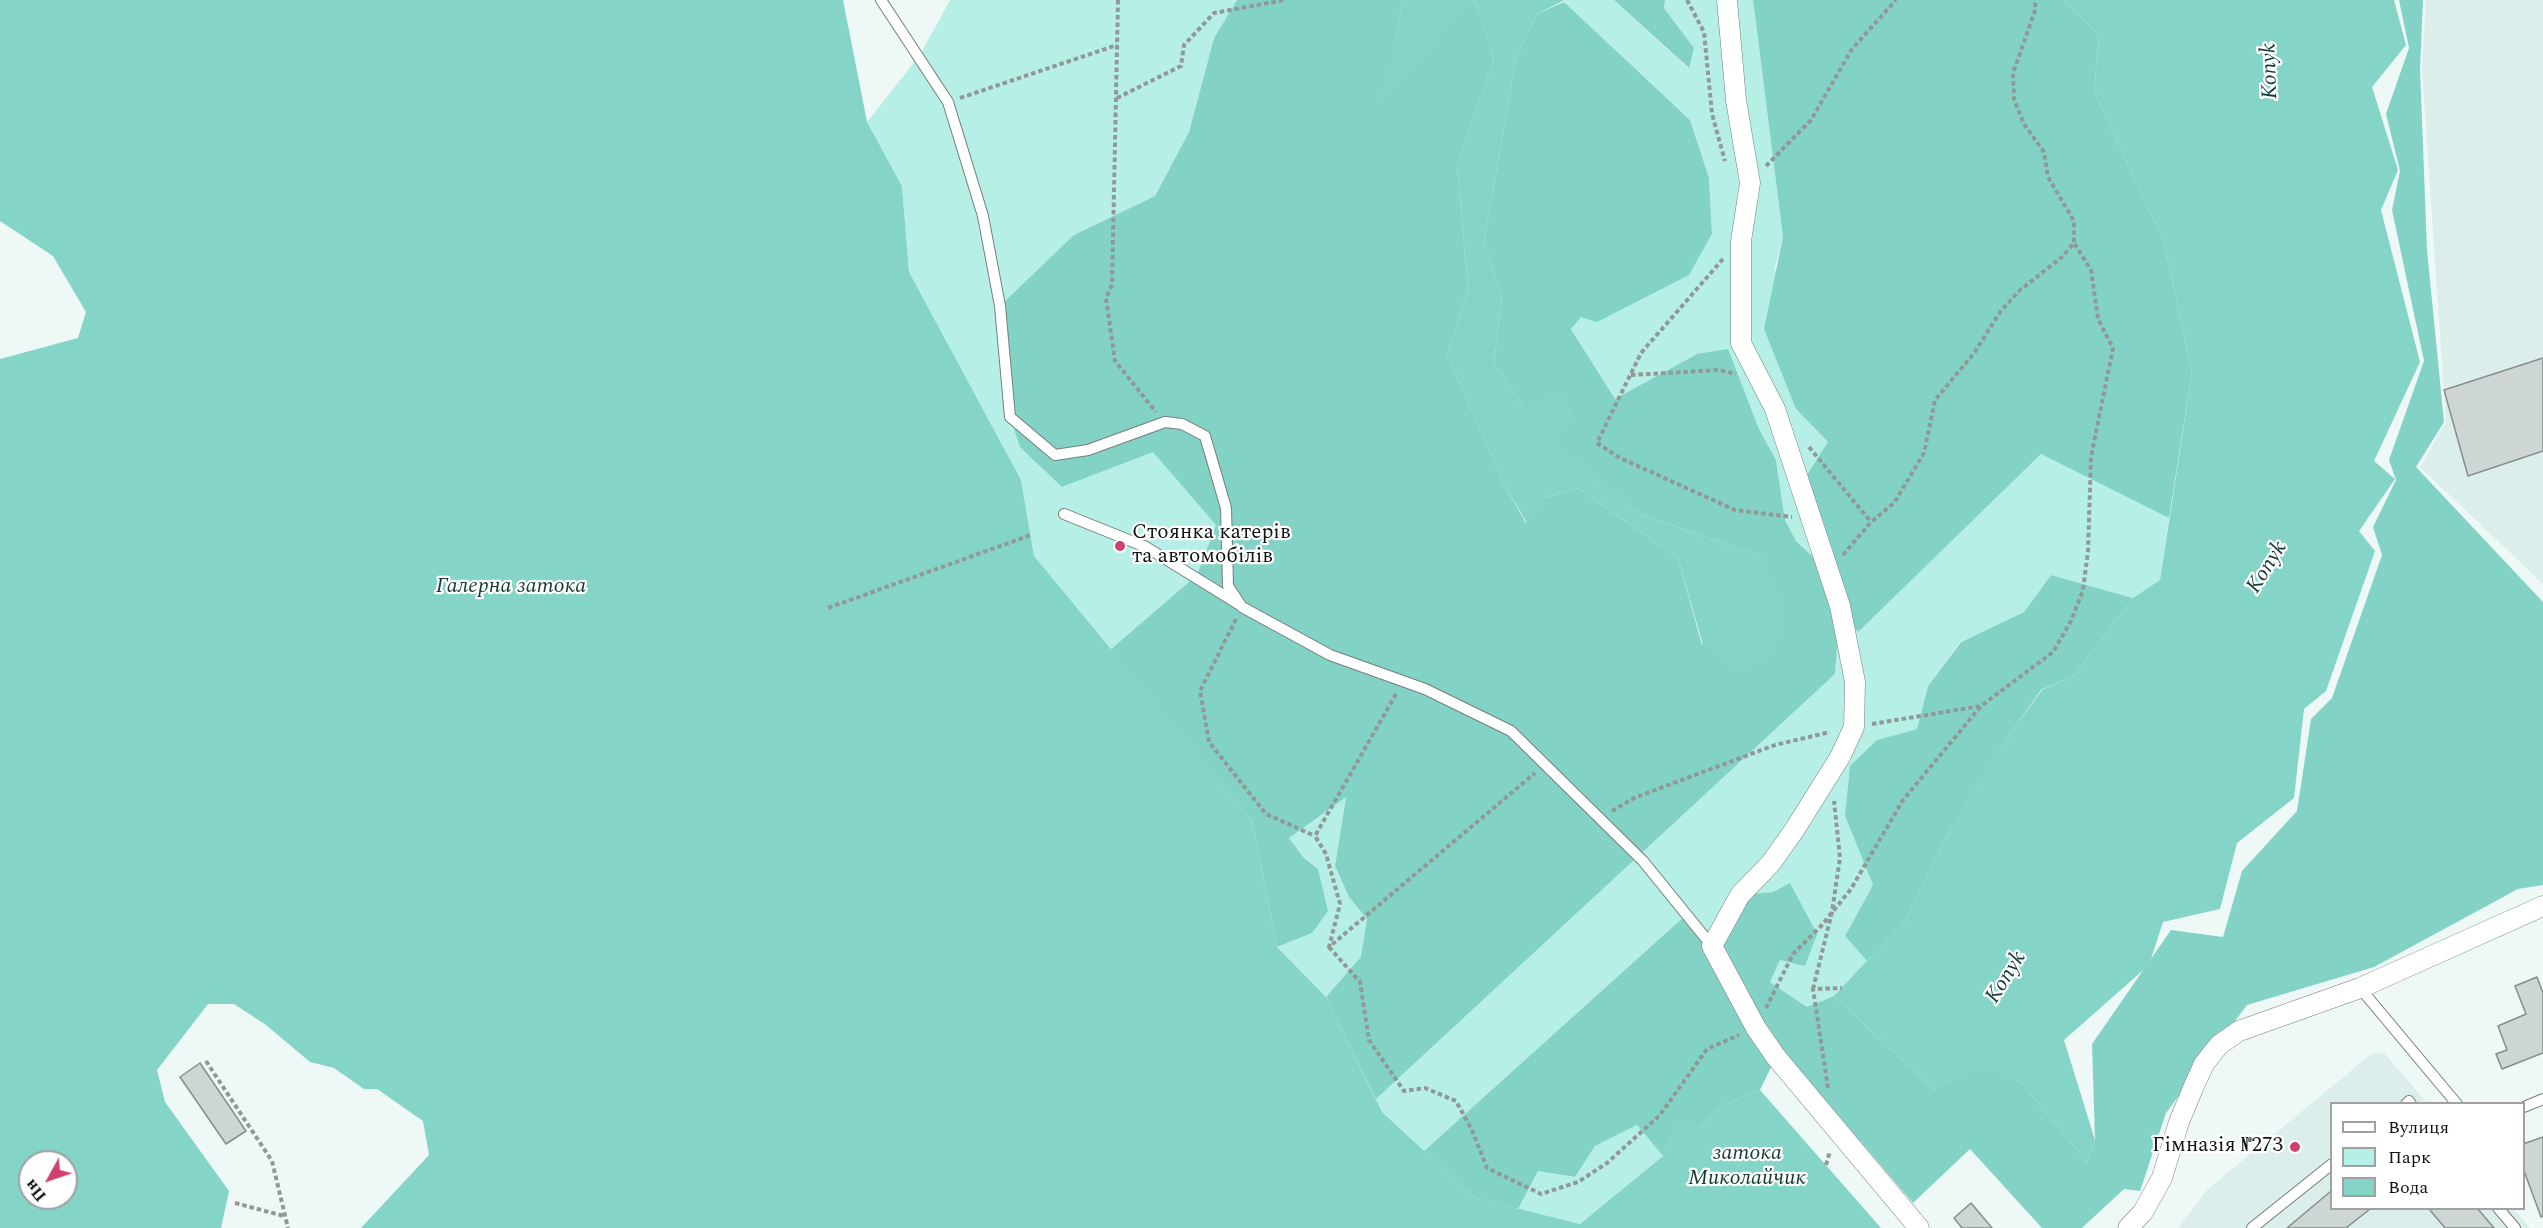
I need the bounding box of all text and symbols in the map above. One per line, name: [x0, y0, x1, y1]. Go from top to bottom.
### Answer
water label: Konyk: [2257, 42, 2285, 100]
place label: Стоянка катерів та автомобілів: [1132, 521, 1290, 571]
water label: Konyk: [2242, 537, 2294, 599]
marker: Стоянка катерів та автомобілів: [1113, 539, 1127, 553]
water label: Галерна затока: [436, 575, 586, 601]
water label: Konyk: [1981, 947, 2033, 1009]
legend: [2330, 1102, 2525, 1210]
text: Вулиця: [2388, 1114, 2449, 1141]
place label: Гімназія №273: [2152, 1134, 2283, 1160]
marker: Гімназія №273: [2288, 1140, 2302, 1154]
water label: затока Миколайчик: [1688, 1142, 1806, 1194]
text: Парк: [2388, 1144, 2431, 1171]
north arrow: [18, 1150, 78, 1210]
text: Пн: [19, 1174, 52, 1207]
text: Вода: [2388, 1174, 2428, 1201]

